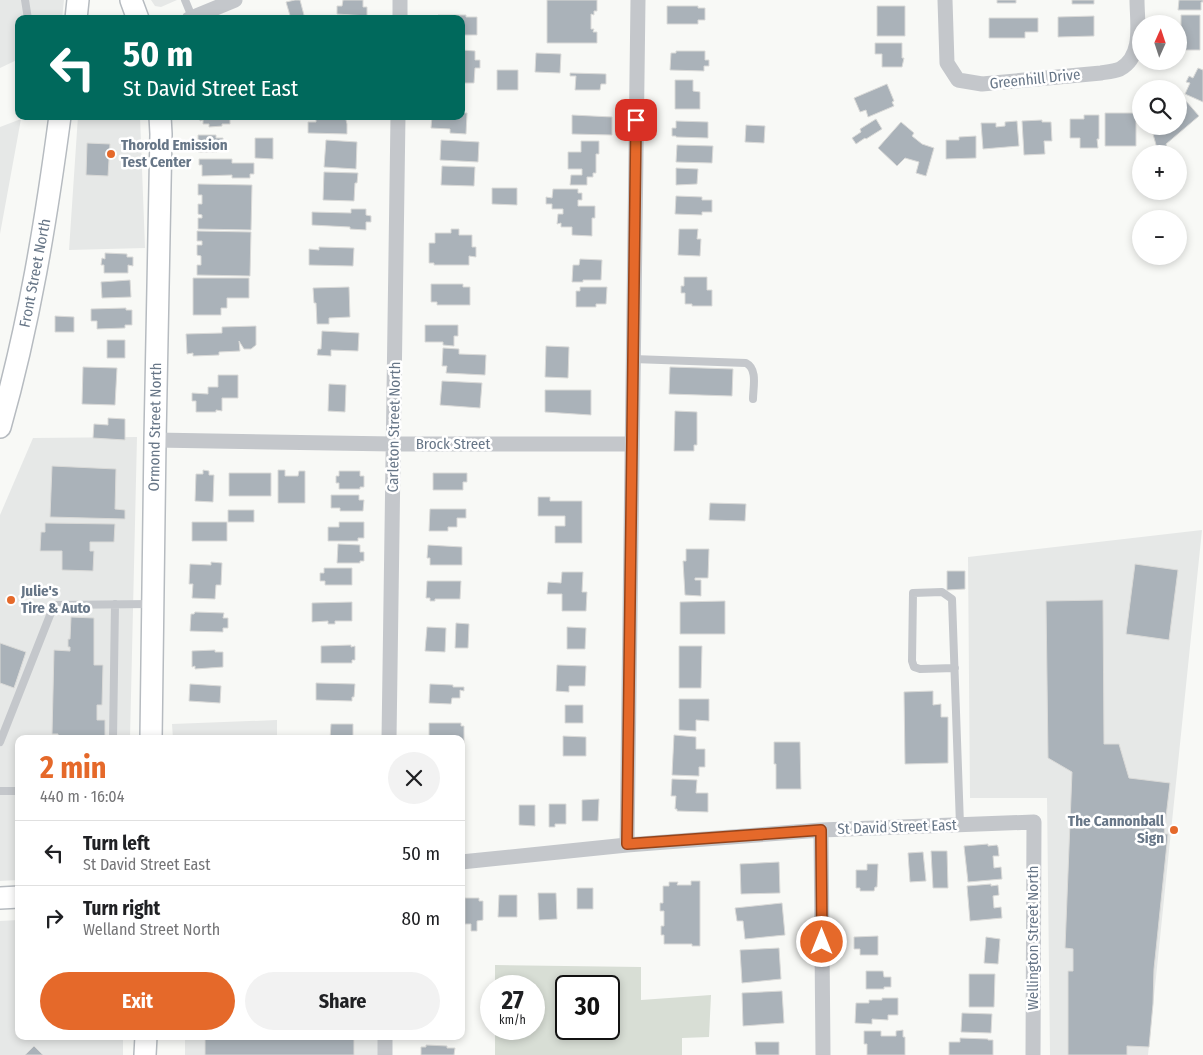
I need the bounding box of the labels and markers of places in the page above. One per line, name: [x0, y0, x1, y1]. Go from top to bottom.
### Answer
pin: [615, 99, 657, 141]
place label: Thorold Emission Test Center: [121, 136, 228, 171]
marker: Thorold Emission Test Center: [105, 148, 117, 160]
place label: Julie's Tire & Auto: [20, 582, 90, 617]
marker: Julie's Tire & Auto: [5, 594, 17, 606]
place label: The Cannonball Sign: [1068, 812, 1165, 847]
marker: The Cannonball Sign: [1168, 824, 1180, 836]

